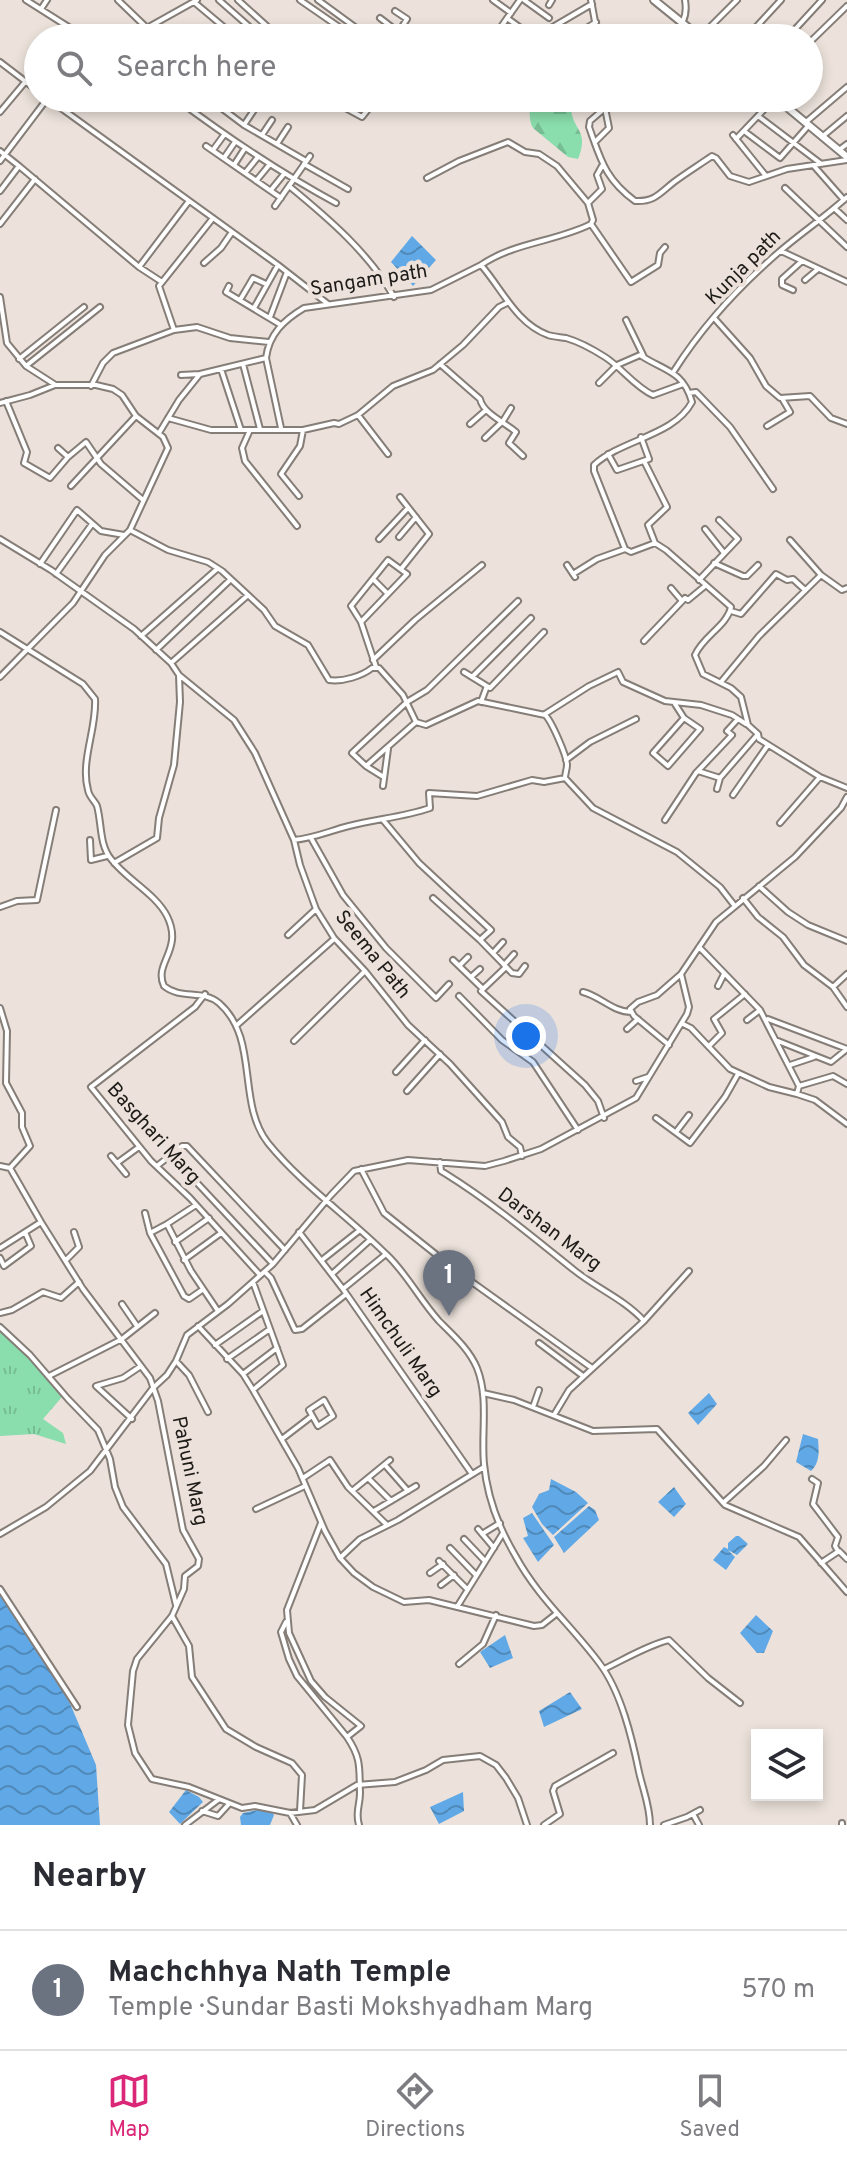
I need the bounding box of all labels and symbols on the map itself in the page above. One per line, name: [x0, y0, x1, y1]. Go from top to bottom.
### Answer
street label: Kunja path: [701, 225, 787, 311]
street label: Sangam path: [309, 259, 429, 303]
street label: Seema Path: [328, 905, 416, 1005]
your location: [506, 1016, 546, 1056]
street label: Basghari Marg: [100, 1077, 206, 1191]
street label: Darshan Marg: [492, 1182, 606, 1278]
pin: 1: [423, 1250, 475, 1316]
street label: Himchuli Marg: [352, 1283, 448, 1403]
street label: Pahuni Marg: [165, 1414, 213, 1528]

